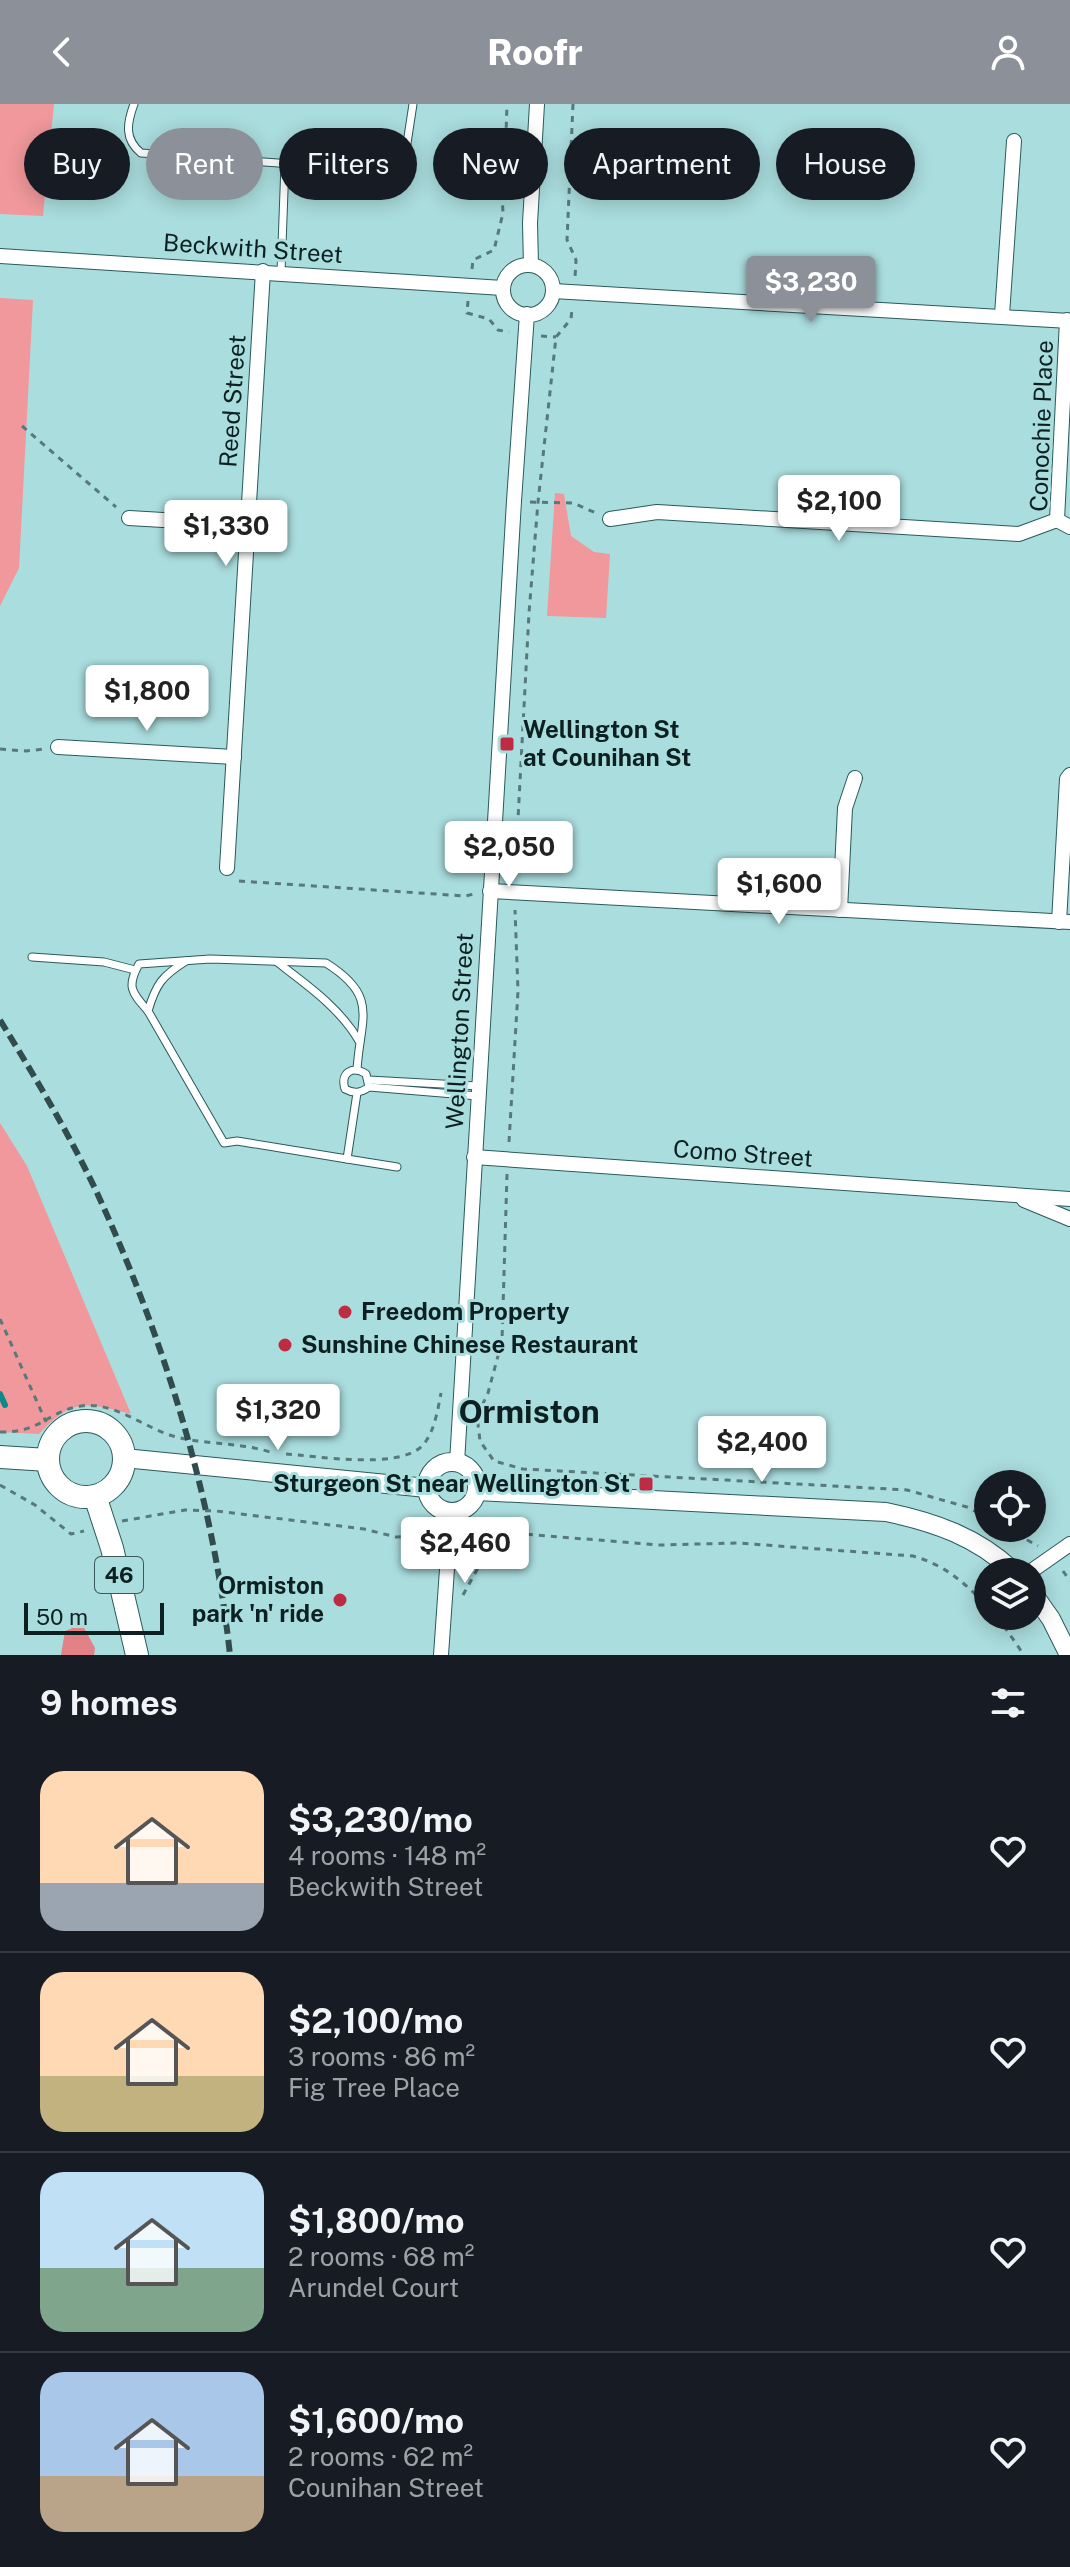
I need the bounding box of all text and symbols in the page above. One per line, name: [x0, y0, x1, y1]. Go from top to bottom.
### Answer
icon: back: [40, 30, 84, 74]
icon: person: [986, 30, 1030, 74]
text: Roofr: [487, 31, 583, 73]
chip: Buy: [24, 128, 130, 200]
chip: Rent: [146, 128, 263, 200]
chip: Filters: [279, 128, 417, 200]
chip: New: [433, 128, 548, 200]
chip: Apartment: [564, 128, 760, 200]
chip: House: [776, 128, 915, 200]
street label: Beckwith Street: [162, 228, 344, 268]
pin: $3,230: [746, 256, 876, 324]
text: $3,230: [764, 266, 858, 297]
street label: Reed Street: [213, 333, 251, 468]
street label: Conochie Place: [1024, 340, 1058, 512]
pin: $2,100: [774, 475, 904, 543]
text: $2,100: [796, 485, 882, 516]
pin: $1,330: [161, 500, 291, 568]
text: $1,330: [182, 510, 270, 541]
pin: $1,800: [82, 665, 212, 733]
text: $1,800: [104, 675, 190, 706]
place label: Wellington St at Counihan St: [523, 715, 691, 771]
marker: Wellington St at Counihan St: [498, 735, 516, 753]
pin: $2,050: [444, 821, 574, 889]
text: $2,050: [463, 831, 555, 862]
pin: $1,600: [714, 858, 844, 926]
text: $1,600: [736, 868, 822, 899]
street label: Wellington Street: [440, 932, 478, 1130]
street label: Como Street: [672, 1134, 814, 1172]
place label: Freedom Property: [361, 1297, 570, 1325]
marker: Freedom Property: [336, 1303, 354, 1321]
place label: Sunshine Chinese Restaurant: [301, 1330, 638, 1358]
marker: Sunshine Chinese Restaurant: [276, 1336, 294, 1354]
pin: $1,320: [213, 1384, 343, 1452]
district label: Ormiston: [458, 1393, 600, 1430]
text: $1,320: [235, 1394, 321, 1425]
pin: $2,400: [697, 1416, 827, 1484]
text: $2,400: [716, 1426, 808, 1457]
place label: Sturgeon St near Wellington St: [273, 1469, 630, 1497]
map controls: [974, 1470, 1046, 1630]
button: locate: [974, 1470, 1046, 1542]
marker: Sturgeon St near Wellington St: [637, 1475, 655, 1493]
pin: $2,460: [400, 1517, 530, 1585]
text: $2,460: [419, 1527, 511, 1558]
road number: 46: [95, 1557, 143, 1593]
button: layers: [974, 1558, 1046, 1630]
place label: Ormiston park 'n' ride: [192, 1571, 324, 1627]
marker: Ormiston park 'n' ride: [331, 1591, 349, 1609]
scale bar: [24, 1599, 164, 1635]
text: 50 m: [36, 1604, 88, 1630]
icon: filters: [986, 1681, 1030, 1725]
text: 9 homes: [40, 1683, 178, 1723]
text: $3,230/mo: [288, 1800, 473, 1840]
icon: home: [104, 1803, 200, 1899]
icon: heart: [986, 1829, 1030, 1873]
text: 4 rooms · 148 m²: [288, 1840, 486, 1871]
text: Beckwith Street: [288, 1871, 483, 1902]
text: $2,100/mo: [288, 2001, 463, 2041]
icon: home: [104, 2004, 200, 2100]
icon: heart: [986, 2030, 1030, 2074]
text: 3 rooms · 86 m²: [288, 2041, 475, 2072]
text: Fig Tree Place: [288, 2072, 460, 2103]
text: $1,800/mo: [288, 2201, 465, 2241]
icon: home: [104, 2204, 200, 2300]
icon: heart: [986, 2230, 1030, 2274]
text: 2 rooms · 68 m²: [288, 2241, 474, 2272]
text: Arundel Court: [288, 2272, 459, 2303]
text: $1,600/mo: [288, 2401, 464, 2441]
icon: home: [104, 2404, 200, 2500]
icon: heart: [986, 2430, 1030, 2474]
text: 2 rooms · 62 m²: [288, 2441, 473, 2472]
text: Counihan Street: [288, 2472, 484, 2503]

